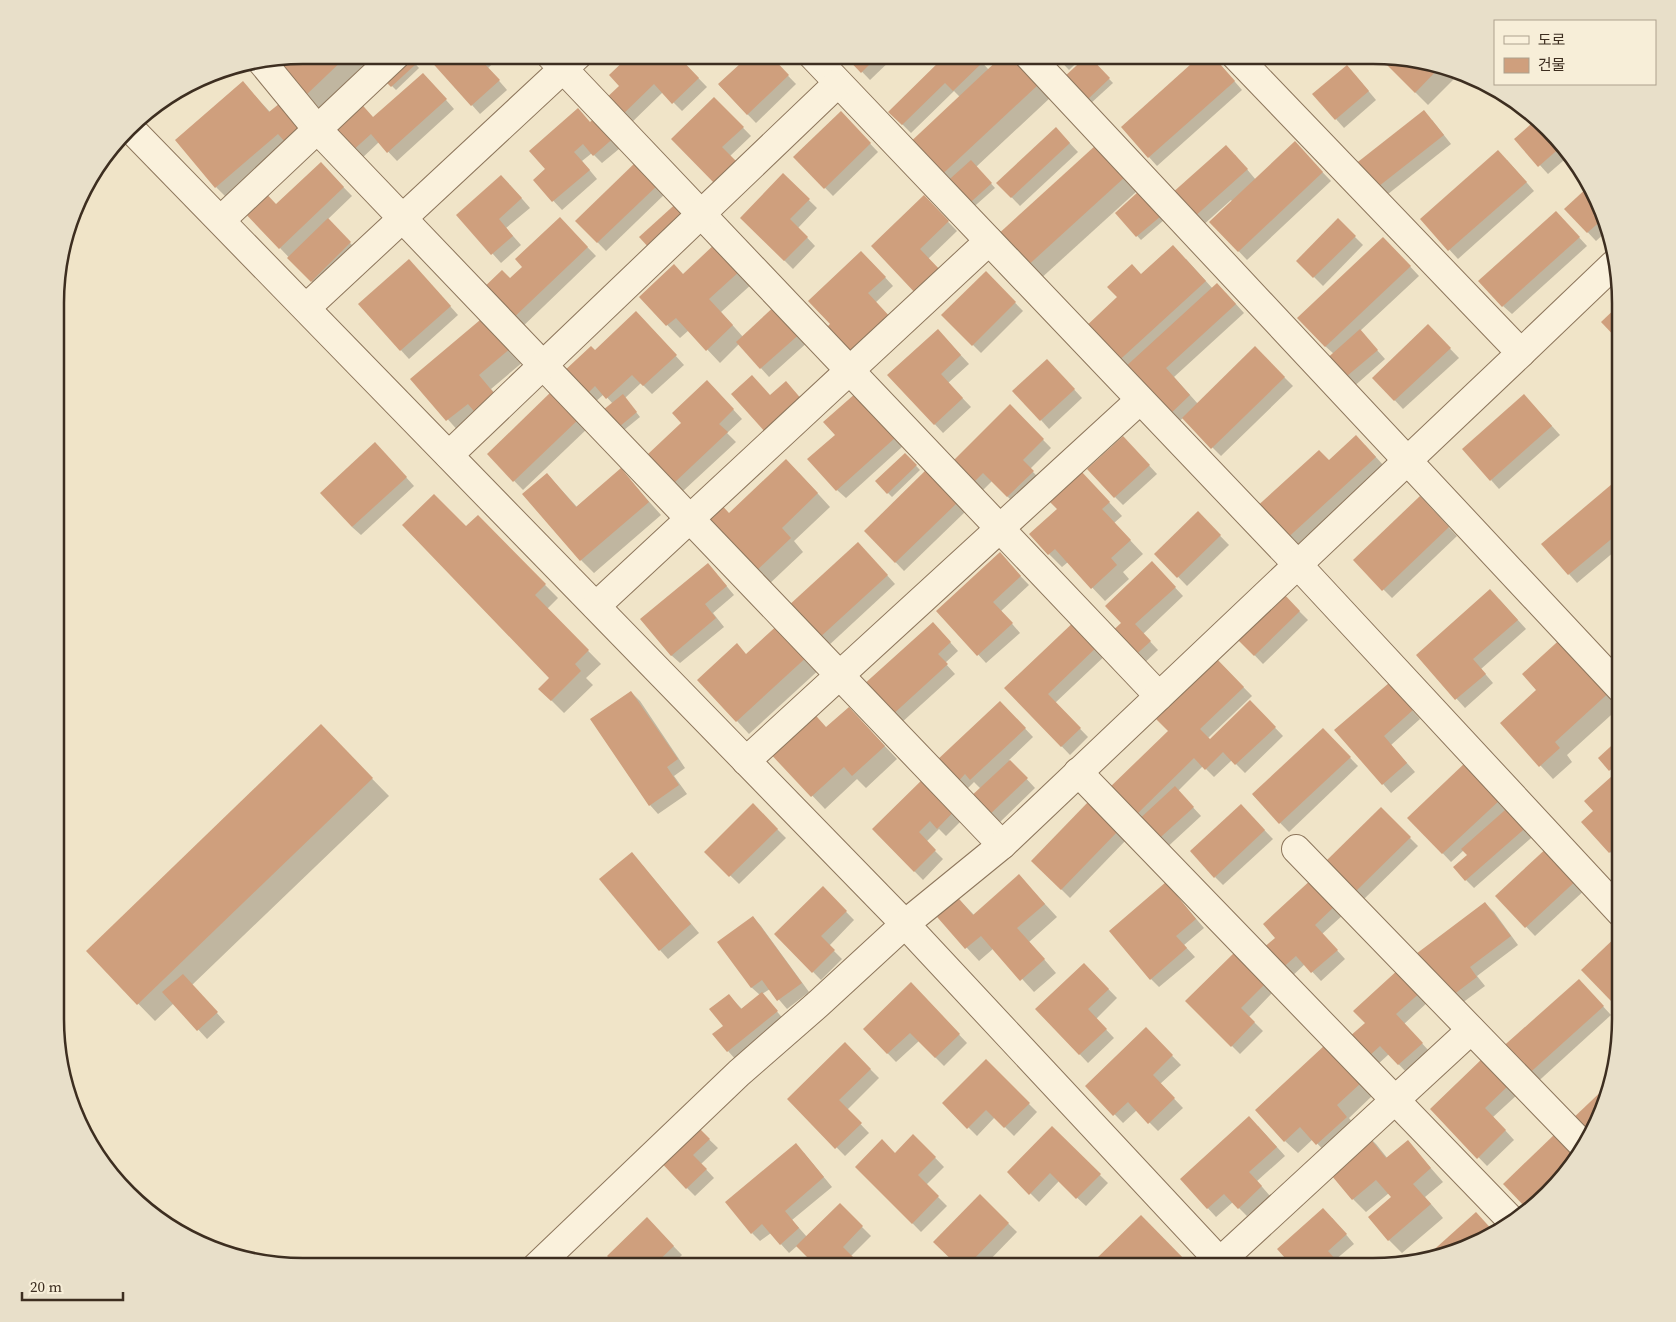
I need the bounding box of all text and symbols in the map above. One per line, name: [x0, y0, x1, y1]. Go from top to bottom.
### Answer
legend: [1494, 20, 1656, 85]
text: 도로: [1538, 29, 1566, 50]
text: 건물: [1538, 54, 1566, 75]
scale bar: [22, 1270, 124, 1302]
text: 20 m: [30, 1276, 62, 1297]

